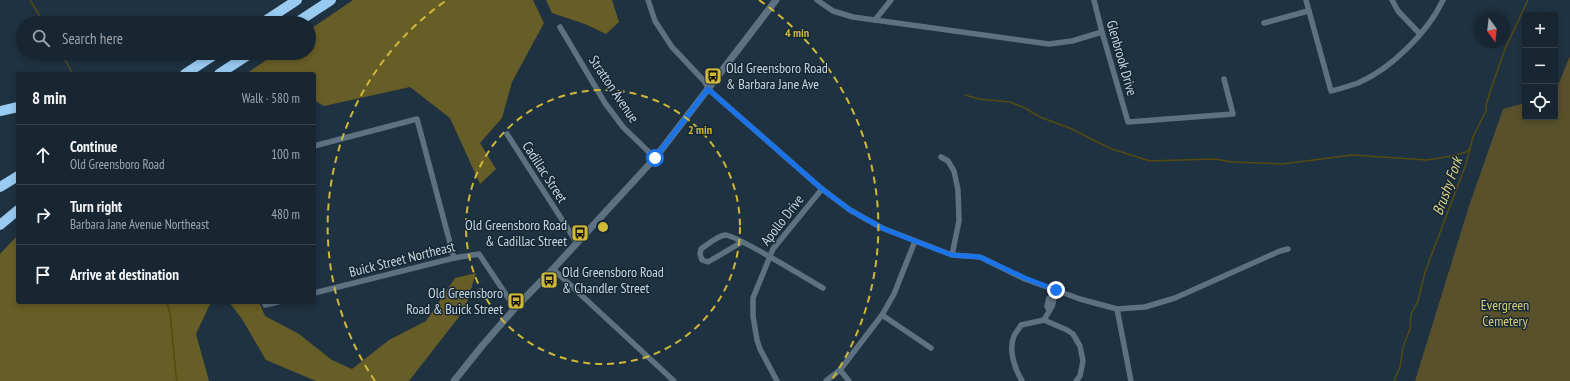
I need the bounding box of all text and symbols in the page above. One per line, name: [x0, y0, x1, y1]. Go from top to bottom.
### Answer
north arrow: [1474, 12, 1510, 48]
map controls: [1522, 12, 1558, 120]
button: +: [1522, 12, 1558, 48]
search box: [16, 16, 316, 60]
street label: Glenbrook Drive: [1103, 18, 1141, 98]
text: 4 min: [785, 25, 809, 40]
icon: search: [30, 27, 52, 49]
text: Search here: [62, 29, 123, 48]
button: −: [1522, 48, 1558, 84]
street label: Stratton Avenue: [585, 52, 643, 126]
place label: Old Greensboro Road & Barbara Jane Ave: [726, 59, 828, 93]
bus stop icon: Old Greensboro Road & Barbara Jane Ave: [703, 66, 723, 86]
button: locate: [1522, 84, 1558, 120]
text: 8 min: [32, 87, 66, 109]
text: Walk · 580 m: [242, 90, 300, 107]
text: 2 min: [688, 122, 712, 137]
text: Continue: [70, 137, 117, 156]
street label: Cadillac Street: [518, 138, 572, 206]
icon: ahead: [32, 144, 54, 166]
text: 100 m: [271, 146, 300, 163]
route start: [646, 149, 664, 167]
water label: Brushy Fork: [1428, 152, 1467, 218]
text: Old Greensboro Road: [70, 156, 165, 173]
street label: Apollo Drive: [757, 191, 808, 249]
text: Turn right: [70, 197, 122, 216]
icon: right: [32, 204, 54, 226]
text: 480 m: [271, 206, 300, 223]
text: Barbara Jane Avenue Northeast: [70, 216, 209, 233]
place label: Old Greensboro Road & Cadillac Street: [465, 216, 567, 250]
centre of rings: [596, 220, 610, 234]
bus stop icon: Old Greensboro Road & Cadillac Street: [570, 223, 590, 243]
street label: Buick Street Northeast: [347, 237, 457, 281]
place label: Old Greensboro Road & Chandler Street: [562, 263, 664, 297]
icon: arrive: [32, 264, 54, 286]
text: Arrive at destination: [70, 265, 179, 284]
bus stop icon: Old Greensboro Road & Chandler Street: [539, 270, 559, 290]
route end: [1047, 281, 1065, 299]
place label: Old Greensboro Road & Buick Street: [406, 284, 503, 318]
bus stop icon: Old Greensboro Road & Buick Street: [506, 291, 526, 311]
park label: Evergreen Cemetery: [1481, 296, 1529, 330]

